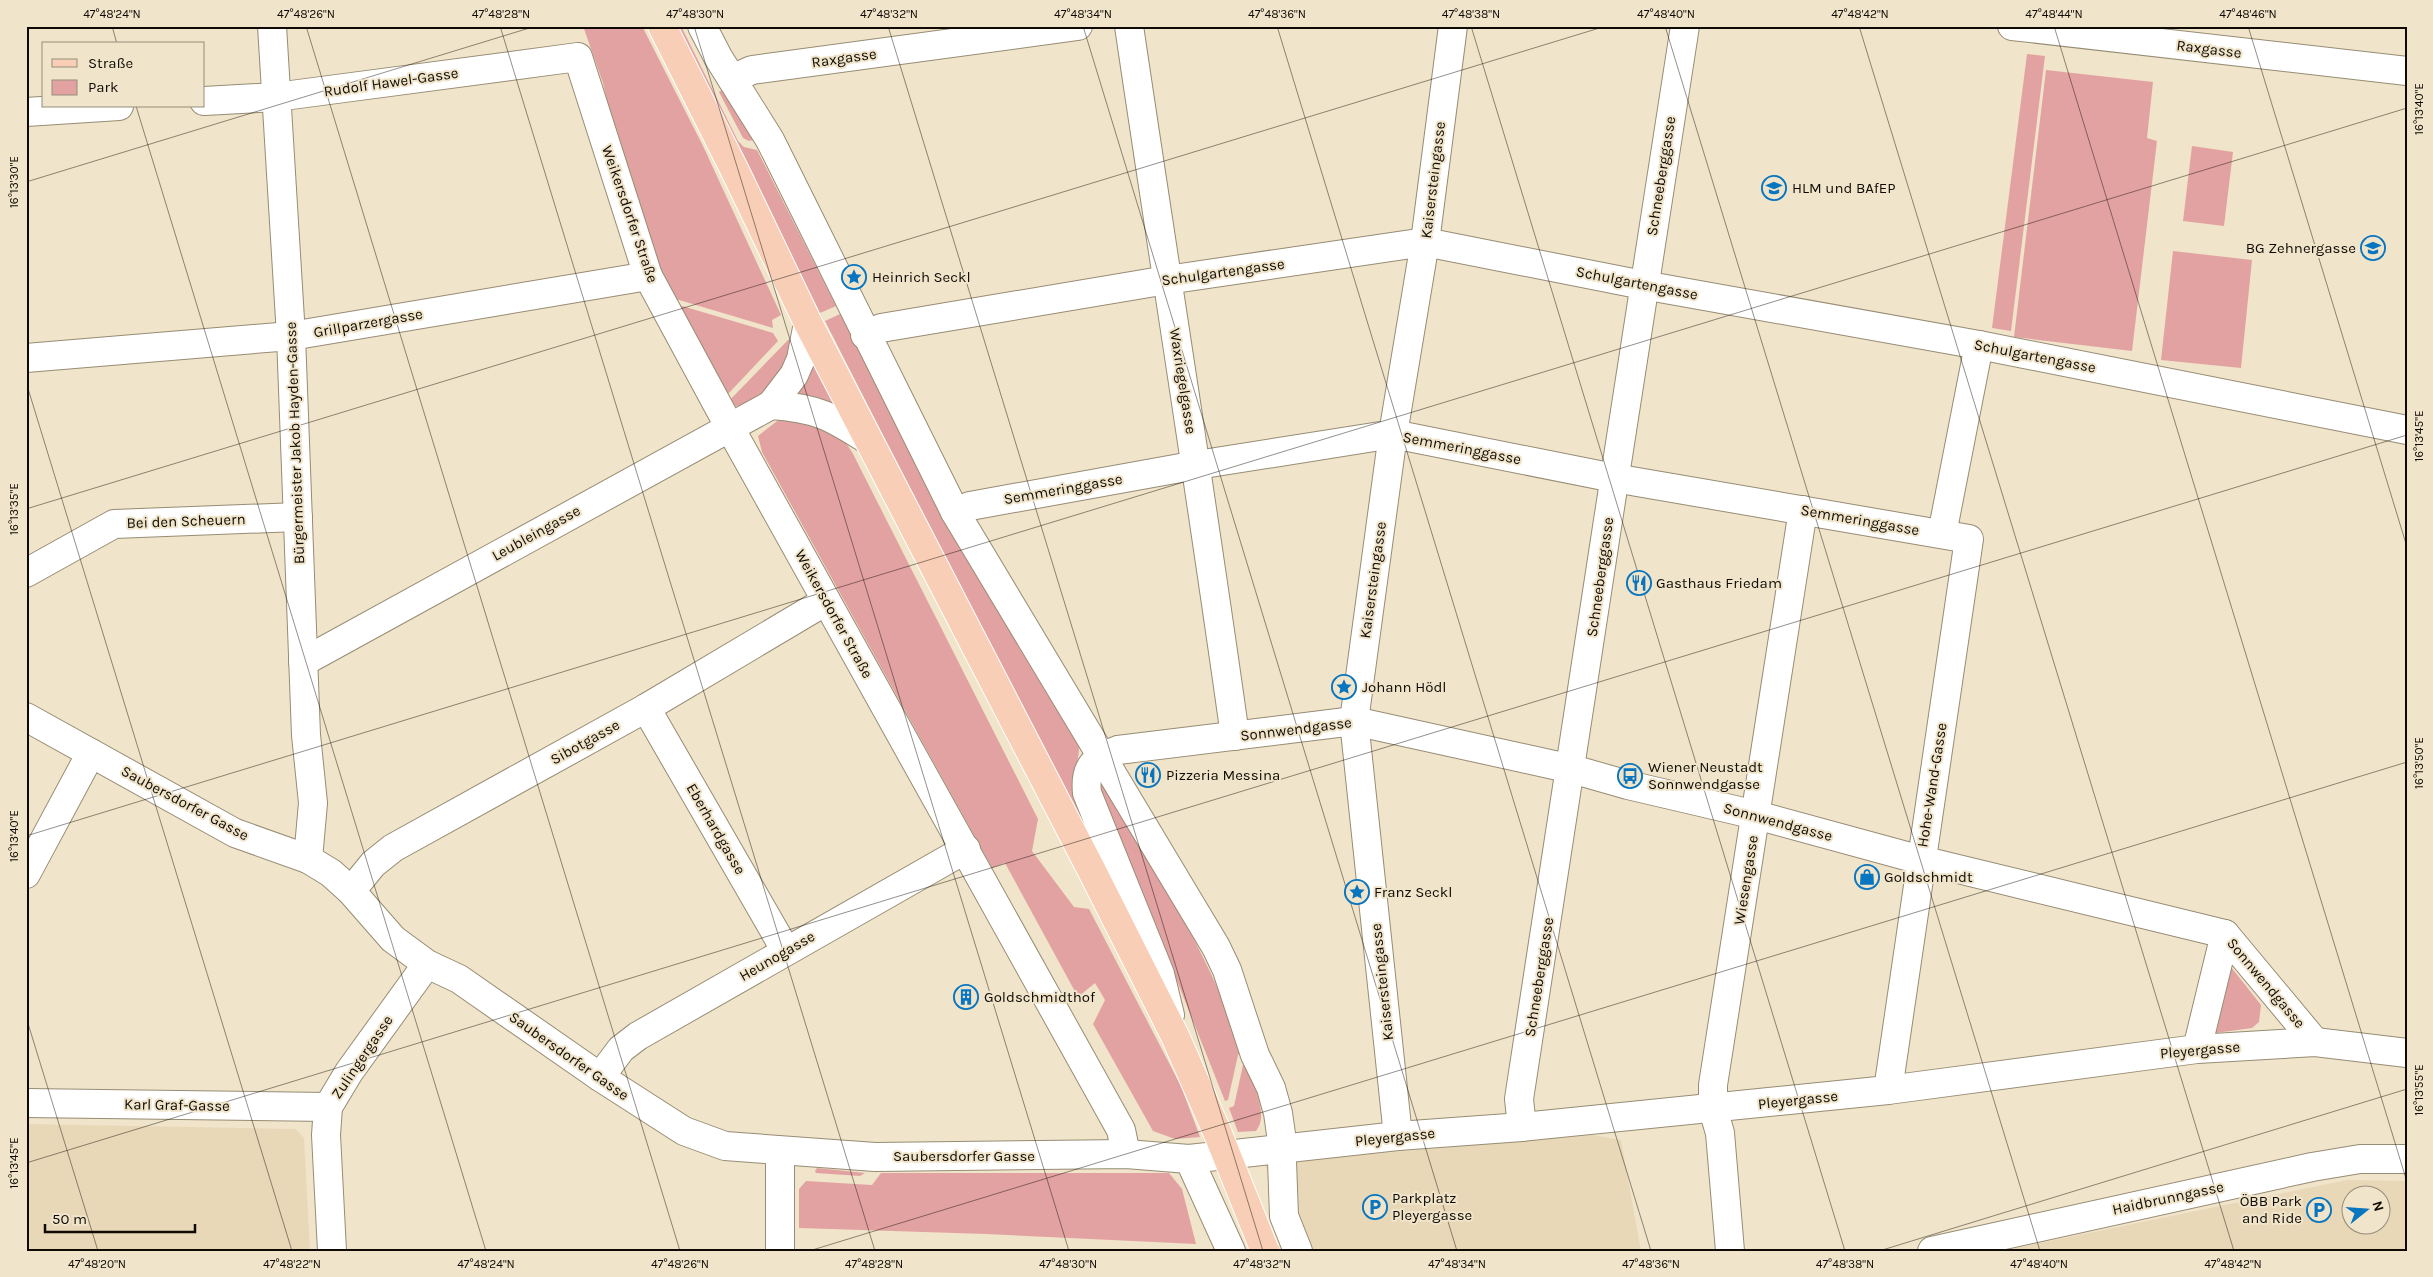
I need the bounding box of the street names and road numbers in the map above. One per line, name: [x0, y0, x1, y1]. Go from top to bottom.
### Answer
street label: Raxgasse: [2175, 36, 2243, 62]
street label: Raxgasse: [810, 45, 878, 71]
street label: Rudolf Hawel-Gasse: [322, 64, 460, 100]
street label: Schneeberggasse: [1643, 115, 1679, 237]
street label: Kaisersteingasse: [1417, 120, 1449, 240]
street label: Weikersdorfer Straße: [598, 143, 662, 285]
street label: Schulgartengasse: [1160, 254, 1286, 290]
street label: Schulgartengasse: [1574, 262, 1700, 304]
street label: Grillparzergasse: [312, 305, 424, 341]
street label: Bürgermeister Jakob Hayden-Gasse: [282, 321, 308, 565]
street label: Waxriegelgasse: [1166, 327, 1200, 435]
street label: Schulgartengasse: [1972, 335, 2098, 377]
street label: Semmeringgasse: [1401, 428, 1523, 468]
street label: Semmeringgasse: [1002, 470, 1124, 508]
street label: Leubleingasse: [489, 501, 583, 565]
street label: Semmeringgasse: [1799, 501, 1921, 539]
street label: Bei den Scheuern: [126, 510, 246, 532]
street label: Schneeberggasse: [1583, 516, 1617, 638]
street label: Kaisersteingasse: [1356, 520, 1390, 640]
street label: Weikersdorfer Straße: [791, 547, 877, 681]
street label: Sonnwendgasse: [1239, 713, 1353, 745]
street label: Sibotgasse: [547, 716, 623, 768]
street label: Hohe-Wand-Gasse: [1913, 721, 1951, 849]
street label: Saubersdorfer Gasse: [118, 762, 252, 844]
street label: Eberhardgasse: [683, 780, 749, 878]
street label: Sonnwendgasse: [1722, 799, 1834, 845]
street label: Wiesengasse: [1730, 834, 1762, 926]
street label: Schneeberggasse: [1521, 916, 1557, 1038]
street label: Kaisersteingasse: [1367, 922, 1397, 1042]
street label: Heunogasse: [736, 927, 818, 985]
street label: Sonnwendgasse: [2223, 934, 2309, 1032]
street label: Saubersdorfer Gasse: [506, 1008, 632, 1104]
street label: Zulingergasse: [327, 1012, 397, 1102]
street label: Pleyergasse: [2159, 1038, 2241, 1062]
street label: Pleyergasse: [1757, 1087, 1839, 1113]
street label: Karl Graf-Gasse: [124, 1095, 230, 1115]
street label: Pleyergasse: [1354, 1124, 1436, 1150]
street label: Saubersdorfer Gasse: [893, 1147, 1035, 1165]
street label: Haidbrunngasse: [2111, 1177, 2225, 1219]

